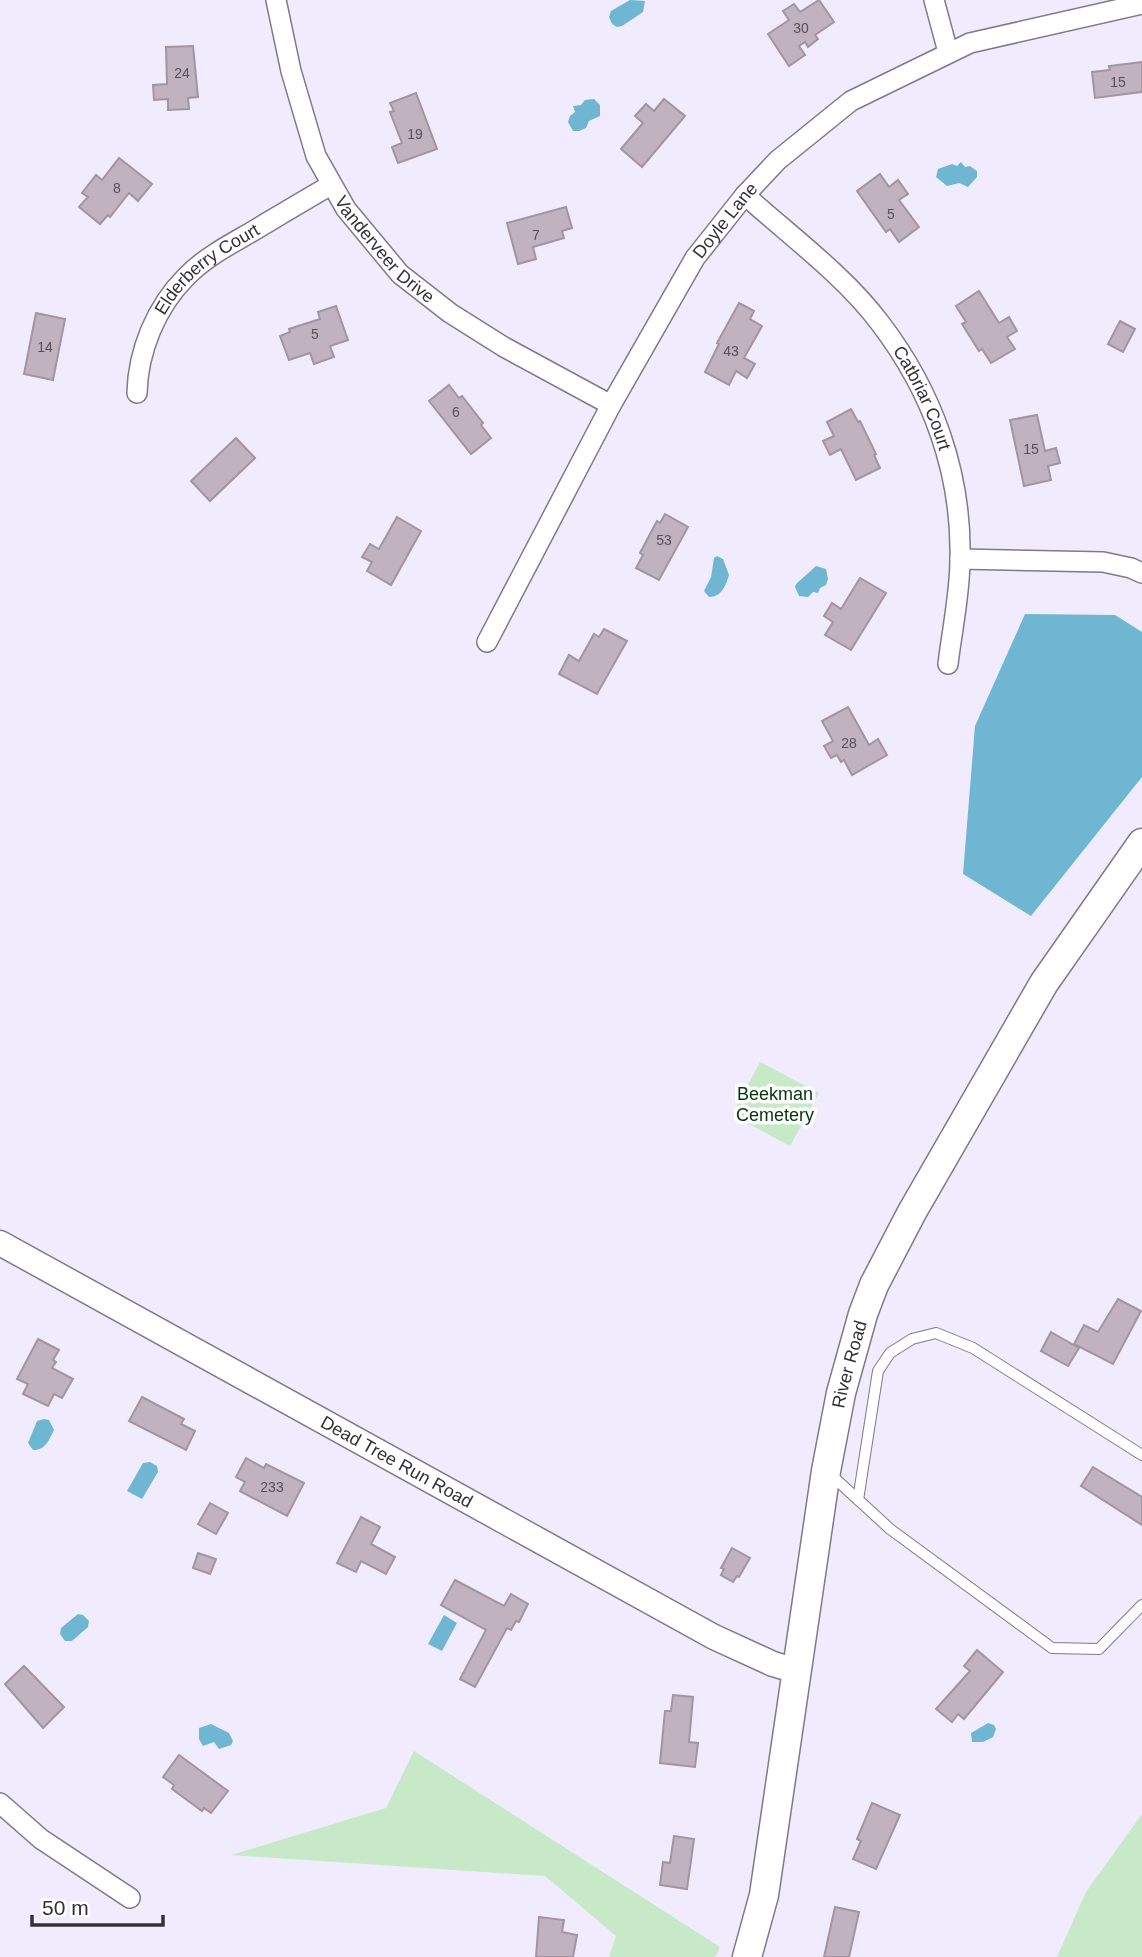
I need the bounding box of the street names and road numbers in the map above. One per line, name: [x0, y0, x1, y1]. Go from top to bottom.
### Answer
street label: Doyle Lane: [689, 178, 761, 262]
street label: Vanderveer Drive: [331, 192, 438, 307]
street label: Elderberry Court: [151, 220, 263, 318]
street label: Catbriar Court: [889, 342, 955, 452]
street label: River Road: [828, 1318, 871, 1410]
street label: Dead Tree Run Road: [317, 1412, 476, 1512]

